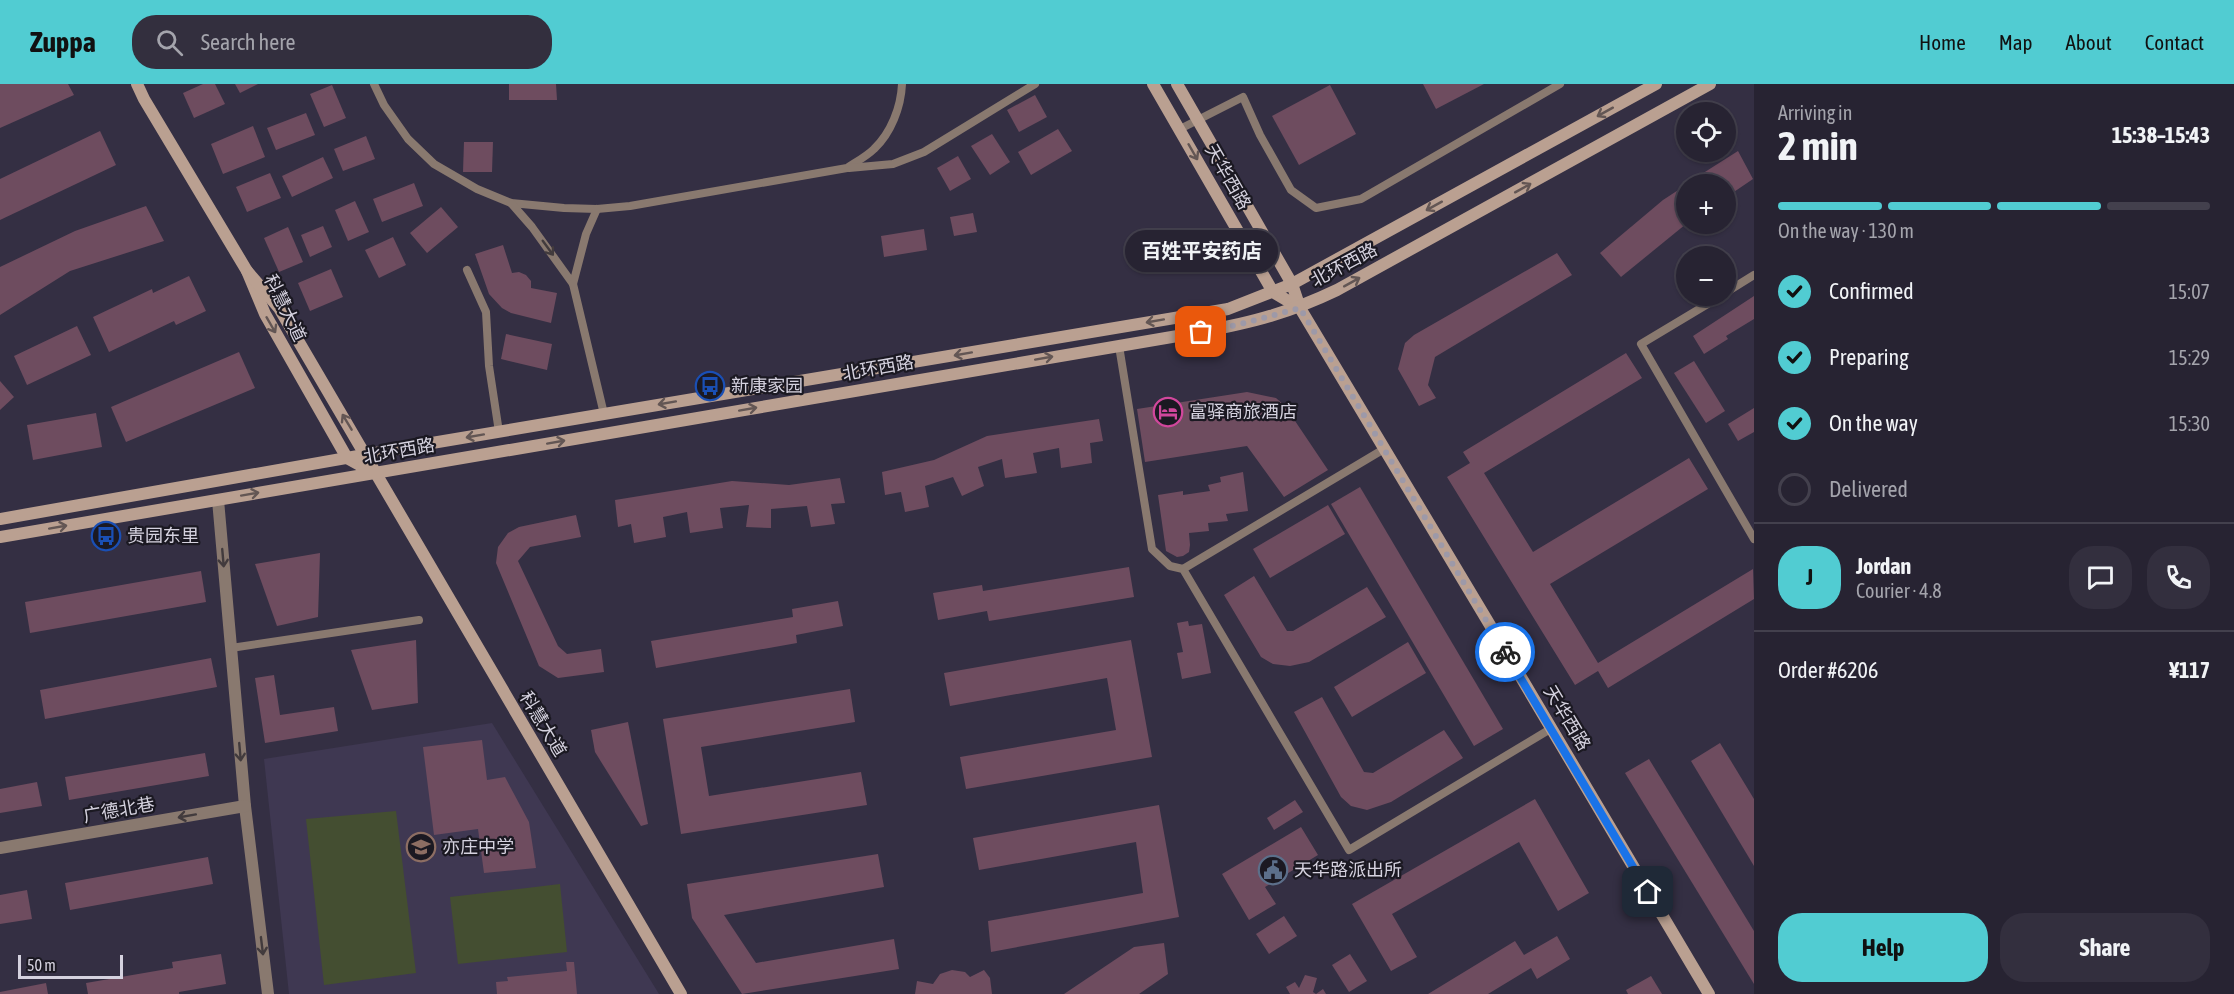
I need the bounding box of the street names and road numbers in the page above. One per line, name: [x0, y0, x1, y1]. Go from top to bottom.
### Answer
street label: 天华西路: [1201, 140, 1256, 213]
street label: 北环西路: [1307, 238, 1380, 291]
street label: 科慧大道: [260, 271, 311, 345]
street label: 北环西路: [841, 351, 915, 384]
street label: 北环西路: [362, 434, 436, 467]
street label: 天华西路: [1540, 681, 1595, 754]
street label: 科慧大道: [516, 687, 571, 760]
street label: 广德北巷: [82, 793, 156, 826]

